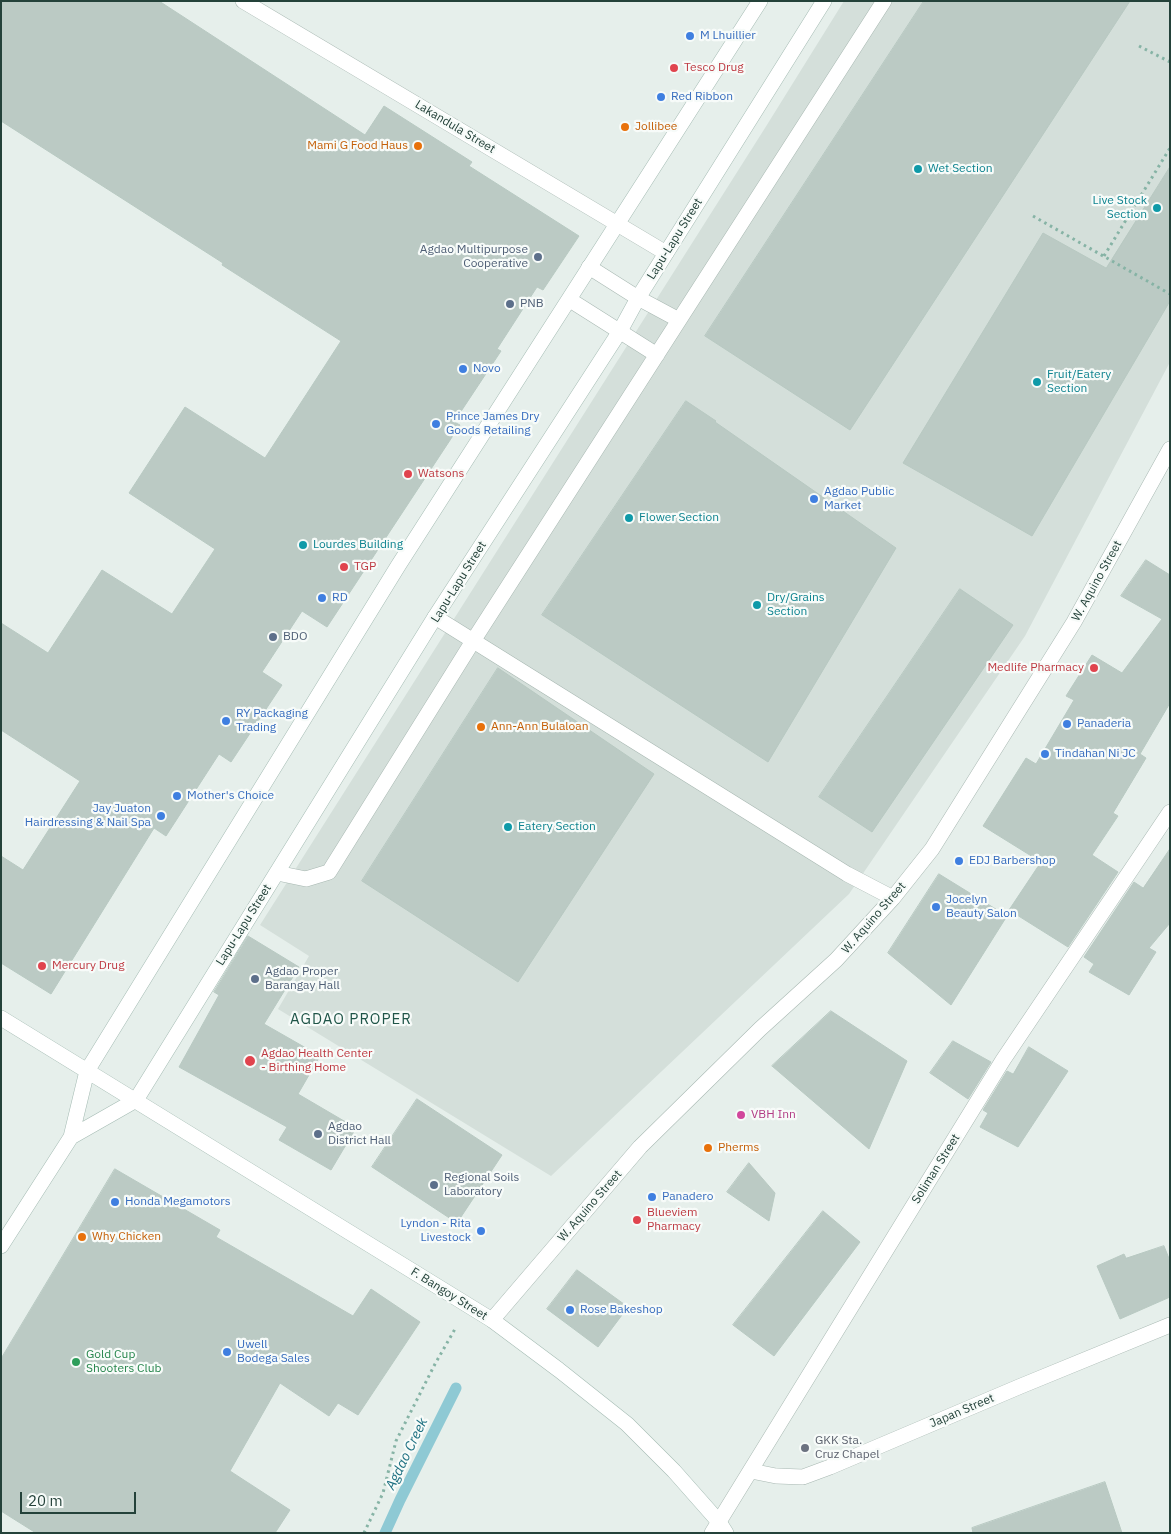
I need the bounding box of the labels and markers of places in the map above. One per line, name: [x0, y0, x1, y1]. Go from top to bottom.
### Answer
place label: M Lhuillier: [700, 29, 756, 43]
marker: M Lhuillier: [684, 30, 696, 42]
place label: Tesco Drug: [684, 61, 744, 75]
marker: Tesco Drug: [668, 62, 680, 74]
place label: Red Ribbon: [671, 90, 733, 104]
marker: Red Ribbon: [655, 91, 667, 103]
place label: Jollibee: [635, 120, 677, 134]
marker: Jollibee: [619, 121, 631, 133]
place label: Mami G Food Haus: [307, 139, 408, 153]
marker: Mami G Food Haus: [412, 140, 424, 152]
place label: Wet Section: [928, 162, 992, 176]
marker: Wet Section: [912, 163, 924, 175]
place label: Live Stock Section: [1093, 194, 1147, 222]
marker: Live Stock Section: [1151, 202, 1163, 214]
place label: Agdao Multipurpose Cooperative: [420, 243, 528, 271]
marker: Agdao Multipurpose Cooperative: [532, 251, 544, 263]
place label: PNB: [520, 297, 544, 311]
marker: PNB: [504, 298, 516, 310]
place label: Novo: [473, 362, 501, 376]
marker: Novo: [457, 363, 469, 375]
place label: Fruit/Eatery Section: [1047, 368, 1111, 396]
marker: Fruit/Eatery Section: [1031, 376, 1043, 388]
place label: Prince James Dry Goods Retailing: [446, 410, 540, 438]
marker: Prince James Dry Goods Retailing: [430, 418, 442, 430]
place label: Watsons: [418, 467, 464, 481]
marker: Watsons: [402, 468, 414, 480]
place label: Agdao Public Market: [824, 485, 894, 513]
marker: Agdao Public Market: [808, 493, 820, 505]
place label: Flower Section: [639, 511, 719, 525]
marker: Flower Section: [623, 512, 635, 524]
place label: Lourdes Building: [313, 538, 403, 552]
marker: Lourdes Building: [297, 539, 309, 551]
place label: TGP: [354, 560, 376, 574]
marker: TGP: [338, 561, 350, 573]
place label: RD: [332, 591, 348, 605]
place label: Dry/Grains Section: [767, 591, 825, 619]
marker: RD: [316, 592, 328, 604]
marker: Dry/Grains Section: [751, 599, 763, 611]
place label: BDO: [283, 630, 307, 644]
marker: BDO: [267, 631, 279, 643]
place label: Medlife Pharmacy: [987, 661, 1084, 675]
marker: Medlife Pharmacy: [1088, 662, 1100, 674]
place label: RY Packaging Trading: [236, 707, 308, 735]
marker: RY Packaging Trading: [220, 715, 232, 727]
place label: Panaderia: [1077, 717, 1131, 731]
marker: Panaderia: [1061, 718, 1073, 730]
place label: Ann-Ann Bulaloan: [491, 720, 589, 734]
marker: Ann-Ann Bulaloan: [475, 721, 487, 733]
place label: Tindahan Ni JC: [1055, 747, 1136, 761]
marker: Tindahan Ni JC: [1039, 748, 1051, 760]
place label: Mother's Choice: [187, 789, 274, 803]
marker: Mother's Choice: [171, 790, 183, 802]
place label: Jay Juaton Hairdressing & Nail Spa: [25, 802, 151, 830]
marker: Jay Juaton Hairdressing & Nail Spa: [155, 810, 167, 822]
place label: Eatery Section: [518, 820, 596, 834]
marker: Eatery Section: [502, 821, 514, 833]
place label: EDJ Barbershop: [969, 854, 1056, 868]
marker: EDJ Barbershop: [953, 855, 965, 867]
place label: Jocelyn Beauty Salon: [946, 893, 1017, 921]
marker: Jocelyn Beauty Salon: [930, 901, 942, 913]
place label: Mercury Drug: [52, 959, 124, 973]
marker: Mercury Drug: [36, 960, 48, 972]
place label: Agdao Proper Barangay Hall: [265, 965, 340, 993]
marker: Agdao Proper Barangay Hall: [249, 973, 261, 985]
place label: Agdao Health Center - Birthing Home: [261, 1047, 372, 1075]
marker: Agdao Health Center - Birthing Home: [243, 1054, 257, 1068]
place label: VBH Inn: [751, 1108, 796, 1122]
marker: VBH Inn: [735, 1109, 747, 1121]
place label: Agdao District Hall: [328, 1120, 391, 1148]
marker: Agdao District Hall: [312, 1128, 324, 1140]
place label: Pherms: [718, 1141, 759, 1155]
marker: Pherms: [702, 1142, 714, 1154]
place label: Regional Soils Laboratory: [444, 1171, 519, 1199]
marker: Regional Soils Laboratory: [428, 1179, 440, 1191]
place label: Panadero: [662, 1190, 713, 1204]
marker: Panadero: [646, 1191, 658, 1203]
place label: Honda Megamotors: [125, 1195, 231, 1209]
marker: Honda Megamotors: [109, 1196, 121, 1208]
place label: Blueviem Pharmacy: [647, 1206, 701, 1234]
marker: Blueviem Pharmacy: [631, 1214, 643, 1226]
place label: Lyndon - Rita Livestock: [400, 1217, 471, 1245]
marker: Lyndon - Rita Livestock: [475, 1225, 487, 1237]
place label: Why Chicken: [92, 1230, 161, 1244]
marker: Why Chicken: [76, 1231, 88, 1243]
place label: Rose Bakeshop: [580, 1303, 663, 1317]
marker: Rose Bakeshop: [564, 1304, 576, 1316]
place label: Uwell Bodega Sales: [237, 1338, 310, 1366]
marker: Uwell Bodega Sales: [221, 1346, 233, 1358]
place label: Gold Cup Shooters Club: [86, 1348, 162, 1376]
marker: Gold Cup Shooters Club: [70, 1356, 82, 1368]
place label: GKK Sta. Cruz Chapel: [815, 1434, 880, 1462]
marker: GKK Sta. Cruz Chapel: [799, 1442, 811, 1454]

